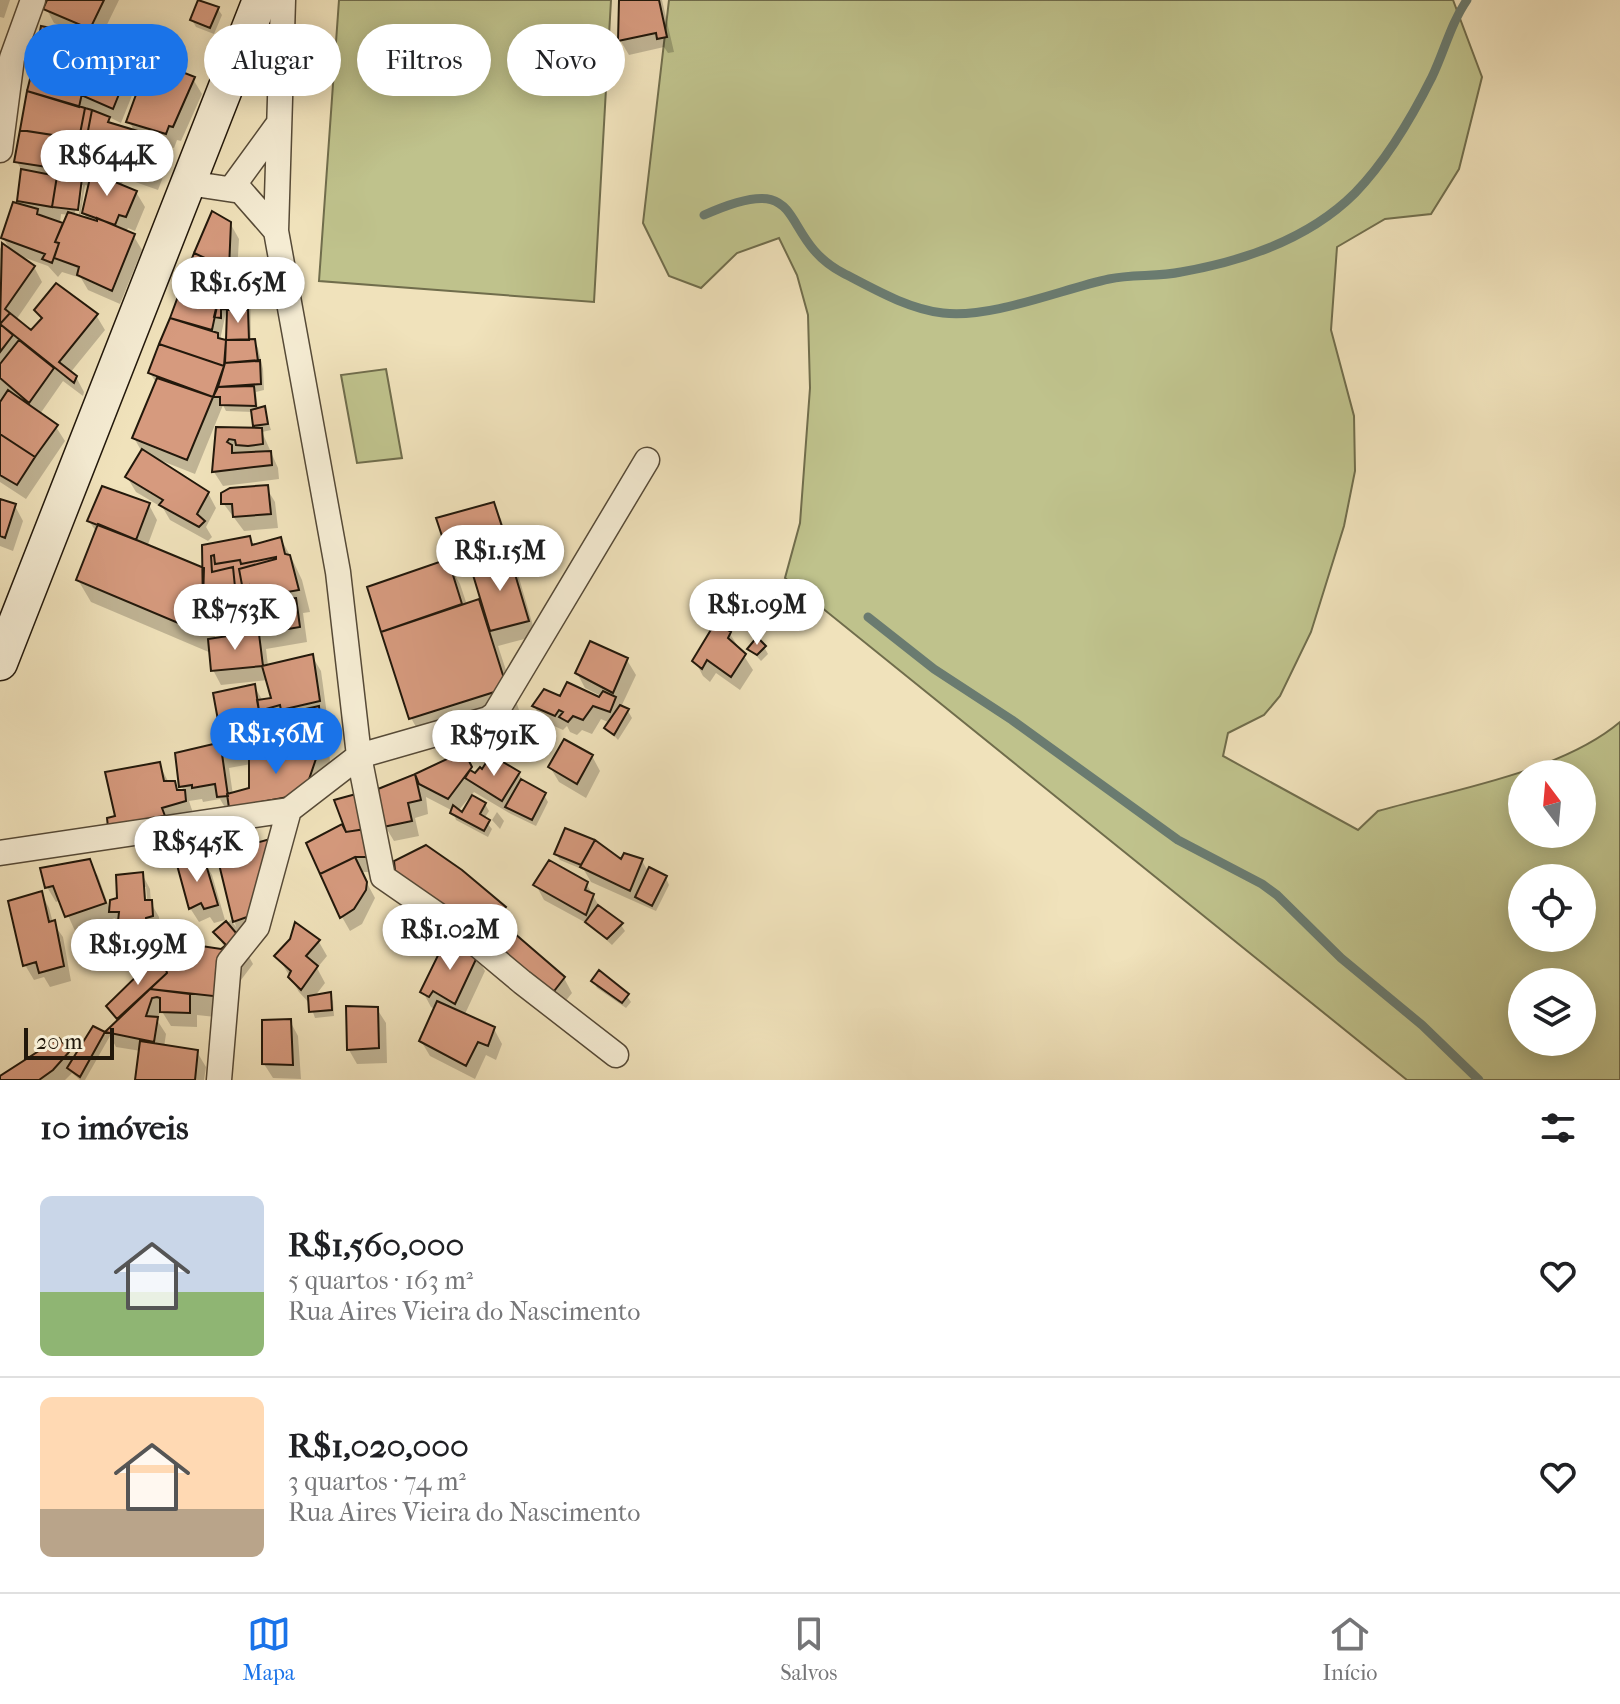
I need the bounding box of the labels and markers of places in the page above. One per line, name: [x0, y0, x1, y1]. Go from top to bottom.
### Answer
pin: R$644K: [42, 130, 172, 198]
pin: R$1.65M: [164, 257, 312, 325]
pin: R$1.15M: [426, 525, 574, 593]
pin: R$1.09M: [683, 579, 831, 647]
pin: R$753K: [170, 584, 300, 652]
pin: R$1.56M: [202, 708, 350, 776]
pin: R$791K: [429, 710, 559, 778]
pin: R$545K: [132, 816, 262, 884]
pin: R$1.02M: [376, 904, 524, 972]
pin: R$1.99M: [64, 919, 212, 987]

